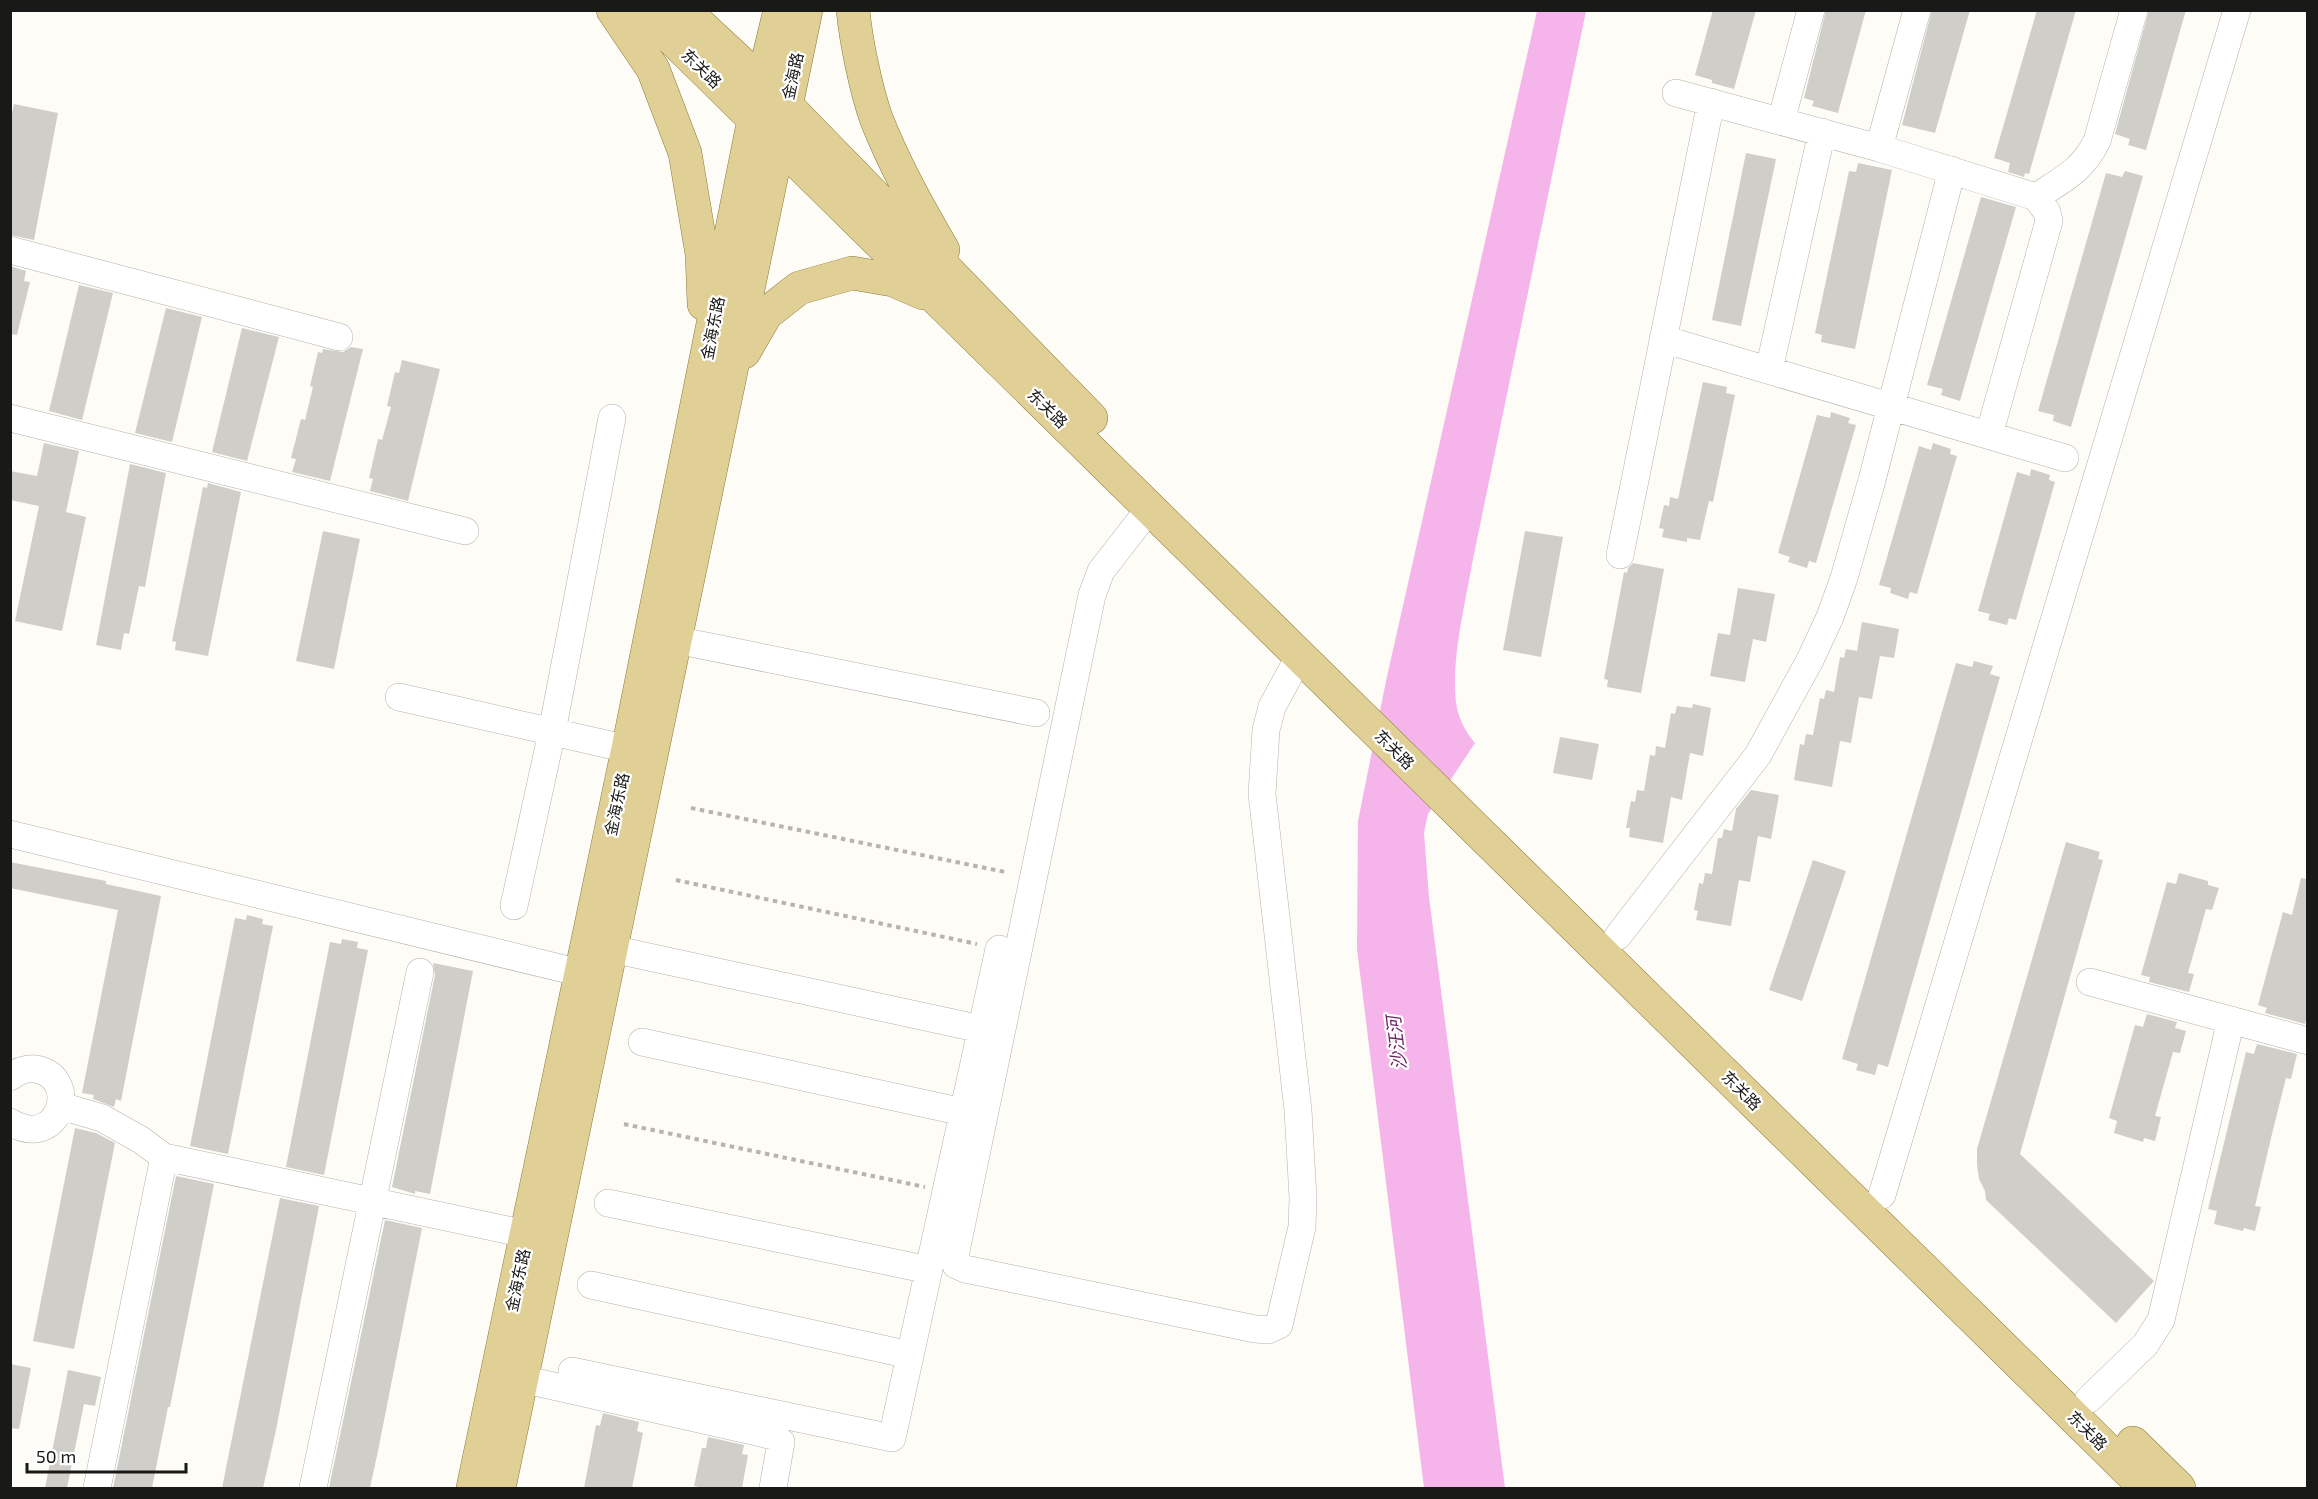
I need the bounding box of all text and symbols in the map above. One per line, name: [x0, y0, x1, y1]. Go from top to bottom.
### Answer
street label: 东关路: [678, 44, 726, 92]
street label: 金海路: [778, 51, 806, 101]
street label: 金海东路: [697, 295, 727, 361]
street label: 东关路: [1024, 384, 1072, 432]
street label: 东关路: [1371, 725, 1419, 773]
street label: 金海东路: [600, 771, 632, 837]
water label: 沙汪河: [1381, 1012, 1410, 1071]
street label: 东关路: [1718, 1066, 1766, 1114]
street label: 金海东路: [501, 1247, 533, 1313]
street label: 东关路: [2064, 1406, 2112, 1454]
scale bar: [27, 1436, 186, 1474]
text: 50 m: [36, 1445, 76, 1467]

